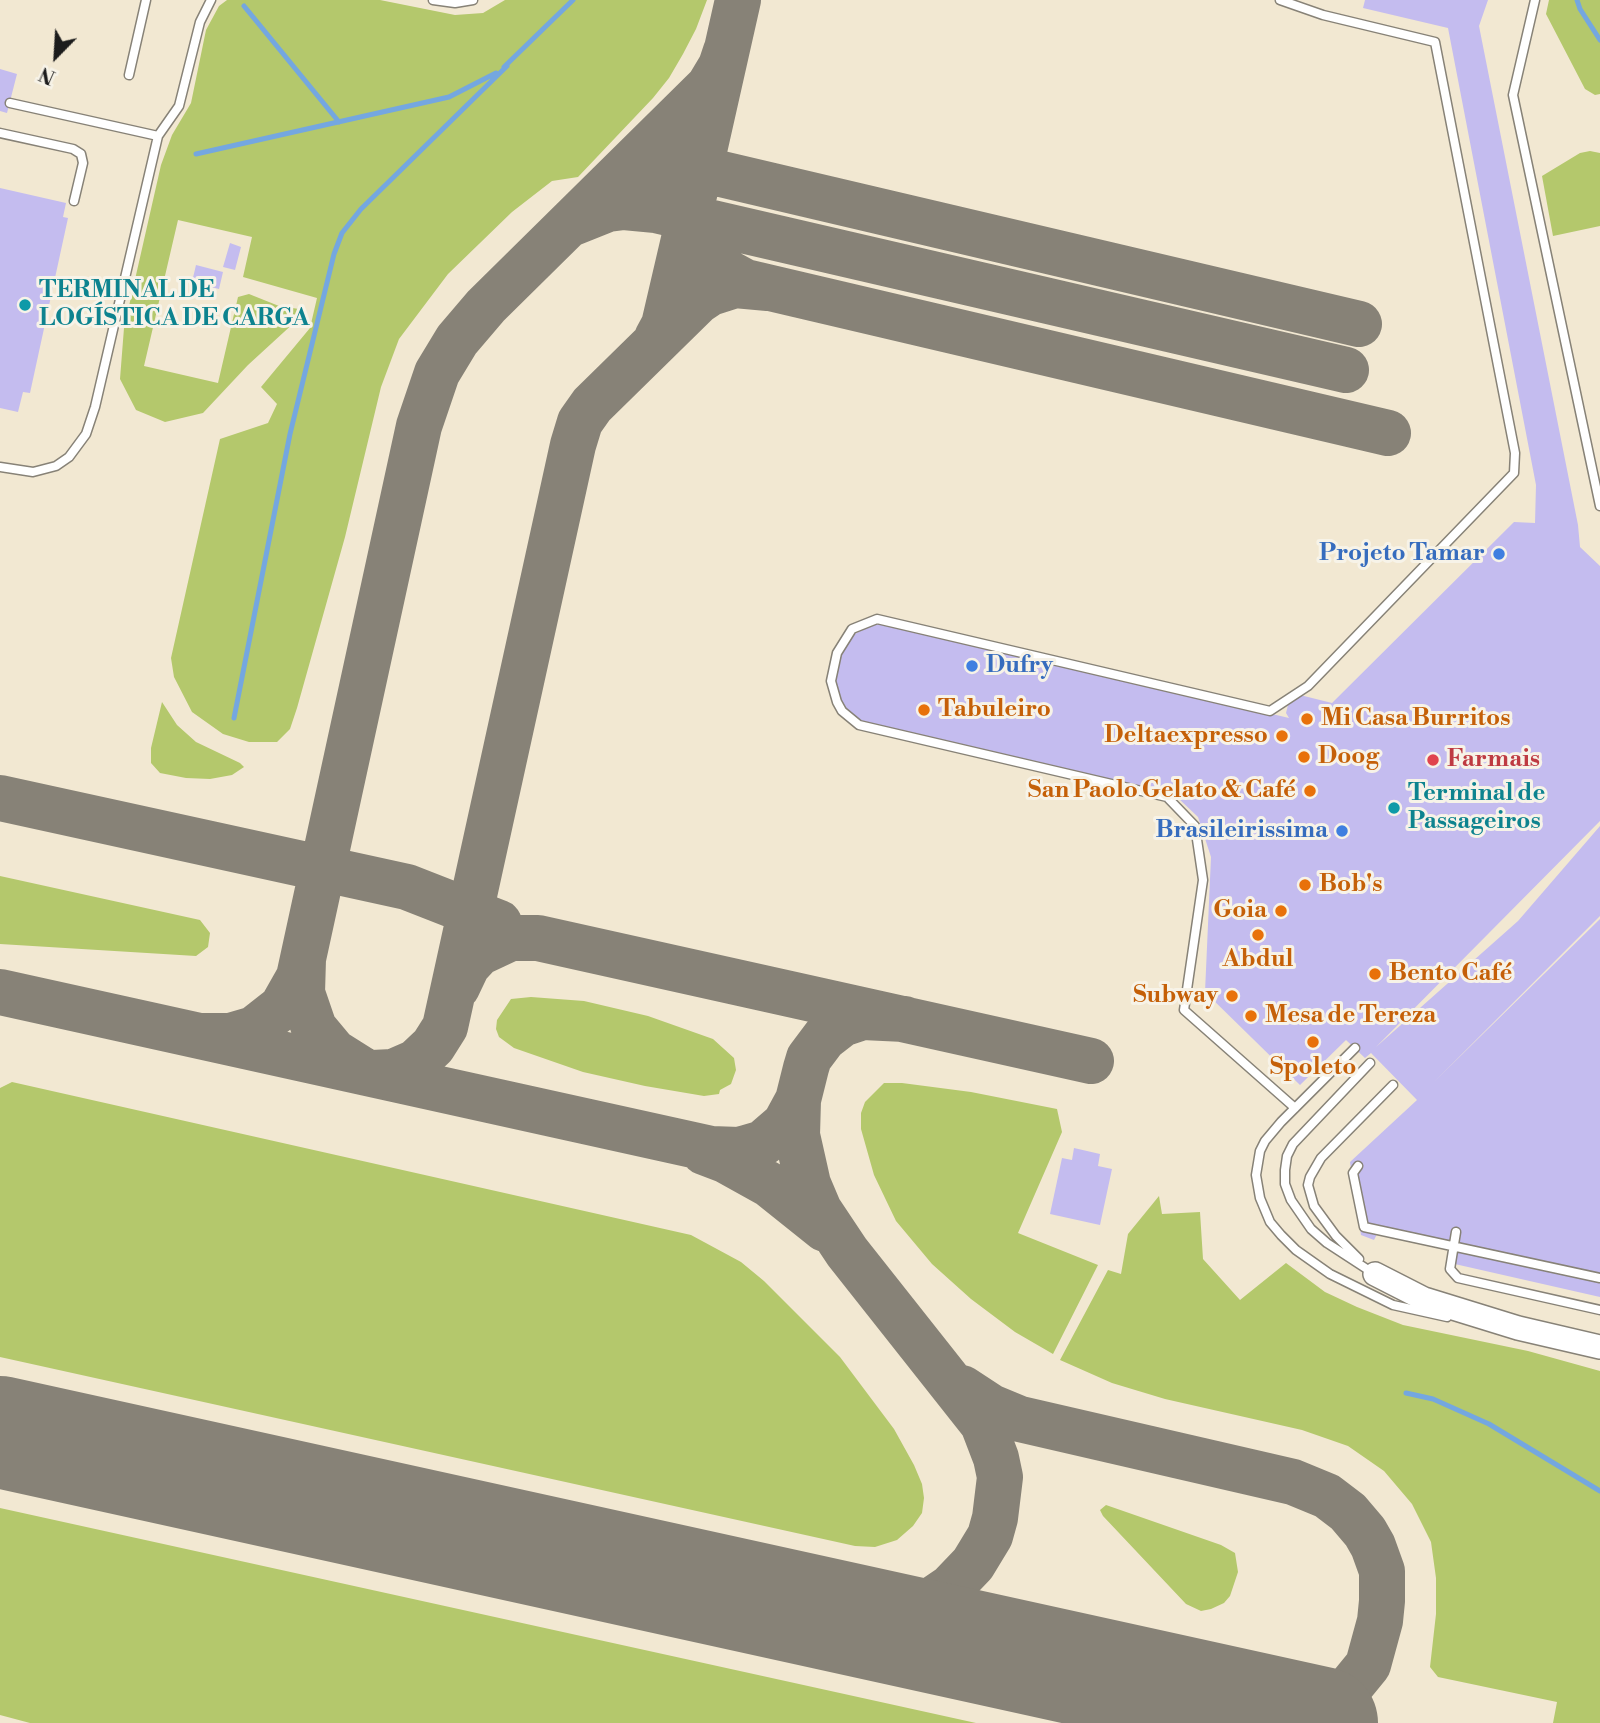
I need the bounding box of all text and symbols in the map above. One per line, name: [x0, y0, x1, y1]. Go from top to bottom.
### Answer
north arrow: [21, 21, 91, 91]
text: N: [36, 61, 59, 89]
place label: TERMINAL DE LOGÍSTICA DE CARGA: [39, 277, 309, 333]
marker: TERMINAL DE LOGÍSTICA DE CARGA: [17, 297, 33, 313]
place label: Projeto Tamar: [1319, 540, 1485, 568]
marker: Projeto Tamar: [1491, 546, 1507, 562]
place label: Dufry: [986, 652, 1053, 680]
marker: Dufry: [964, 658, 980, 674]
place label: Tabuleiro: [938, 696, 1051, 724]
marker: Tabuleiro: [916, 702, 932, 718]
place label: Mi Casa Burritos: [1321, 705, 1510, 733]
marker: Mi Casa Burritos: [1299, 711, 1315, 727]
place label: Deltaexpresso: [1104, 722, 1268, 750]
marker: Deltaexpresso: [1274, 728, 1290, 744]
place label: Doog: [1318, 743, 1379, 771]
place label: Farmais: [1447, 746, 1540, 774]
marker: Doog: [1296, 749, 1312, 765]
marker: Farmais: [1425, 752, 1441, 768]
place label: San Paolo Gelato & Café: [1028, 777, 1296, 805]
place label: Terminal de Passageiros: [1408, 780, 1545, 836]
marker: San Paolo Gelato & Café: [1302, 783, 1318, 799]
marker: Terminal de Passageiros: [1386, 800, 1402, 816]
place label: Brasileirissima: [1155, 817, 1328, 845]
marker: Brasileirissima: [1334, 823, 1350, 839]
place label: Bob's: [1319, 871, 1382, 899]
marker: Bob's: [1297, 877, 1313, 893]
place label: Goia: [1213, 897, 1267, 925]
marker: Goia: [1273, 903, 1289, 919]
marker: Abdul: [1250, 927, 1266, 943]
place label: Abdul: [1223, 946, 1293, 974]
place label: Bento Café: [1389, 960, 1512, 988]
marker: Bento Café: [1367, 966, 1383, 982]
place label: Subway: [1133, 982, 1218, 1010]
marker: Subway: [1224, 988, 1240, 1004]
place label: Mesa de Tereza: [1265, 1002, 1436, 1030]
marker: Mesa de Tereza: [1243, 1008, 1259, 1024]
marker: Spoleto: [1305, 1034, 1321, 1050]
place label: Spoleto: [1270, 1054, 1356, 1082]

